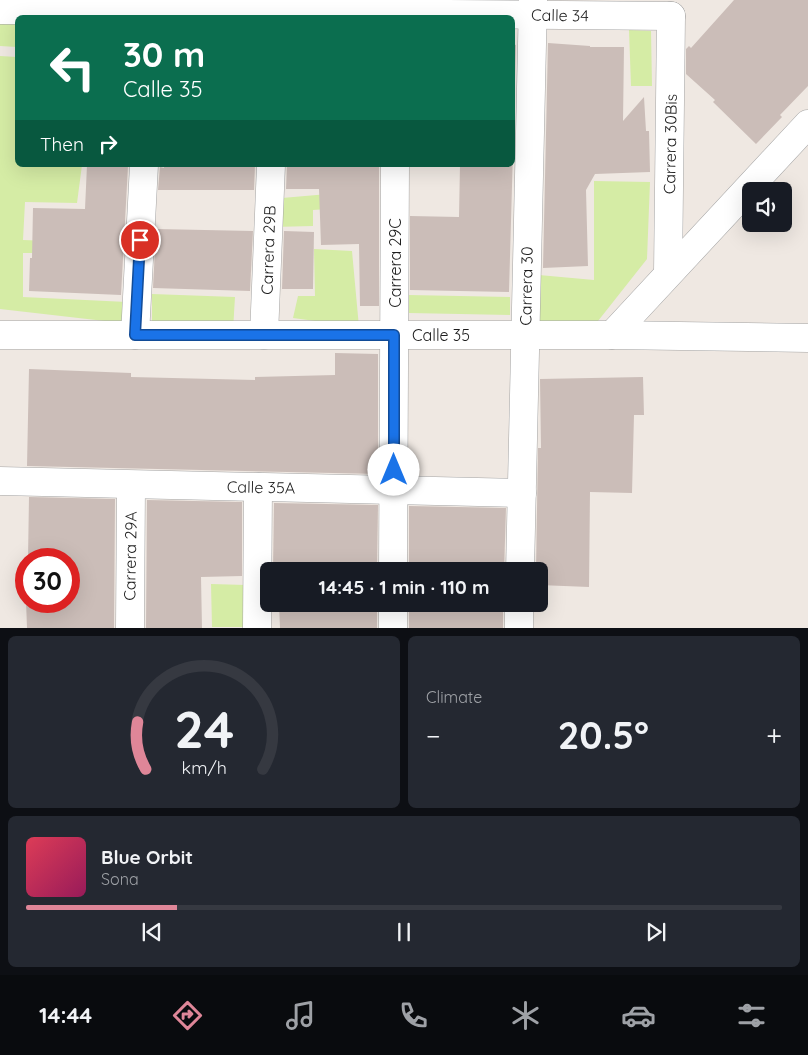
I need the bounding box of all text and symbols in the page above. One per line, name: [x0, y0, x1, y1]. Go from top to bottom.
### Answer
street label: Calle 34: [531, 4, 589, 26]
text: 30 m: [123, 32, 205, 76]
icon: left: [40, 35, 105, 100]
text: Calle 35: [123, 75, 203, 103]
street label: Carrera 30Bis: [659, 94, 681, 194]
icon: right: [94, 130, 122, 158]
text: Then: [40, 132, 84, 156]
map controls: [742, 182, 792, 232]
button: sound: [742, 182, 792, 232]
street label: Carrera 29B: [256, 205, 280, 295]
street label: Carrera 29C: [385, 218, 405, 308]
pin: [119, 219, 161, 261]
icon: arrive: [126, 226, 154, 254]
street label: Carrera 30: [515, 246, 537, 326]
street label: Calle 35: [412, 325, 470, 345]
position arrow: [367, 443, 419, 495]
street label: Calle 35A: [227, 476, 295, 498]
street label: Carrera 29A: [119, 511, 141, 601]
speed limit sign: 30: [15, 548, 80, 613]
text: 14:45 · 1 min · 110 m: [319, 575, 489, 599]
text: Climate: [426, 687, 482, 707]
text: 24: [174, 696, 234, 761]
text: 20.5°: [558, 711, 649, 759]
text: −: [426, 718, 441, 753]
text: +: [766, 718, 782, 753]
text: km/h: [181, 756, 227, 778]
text: Blue Orbit: [101, 845, 193, 869]
text: Sona: [101, 869, 139, 889]
icon: previous: [138, 918, 166, 946]
icon: pause: [390, 918, 418, 946]
icon: next: [642, 918, 670, 946]
icon: directions: [170, 998, 205, 1033]
icon: music: [283, 998, 318, 1033]
icon: phone: [396, 998, 431, 1033]
icon: climate: [508, 998, 543, 1033]
icon: car: [621, 998, 656, 1033]
icon: filters: [734, 998, 769, 1033]
text: 14:44: [39, 1001, 92, 1029]

